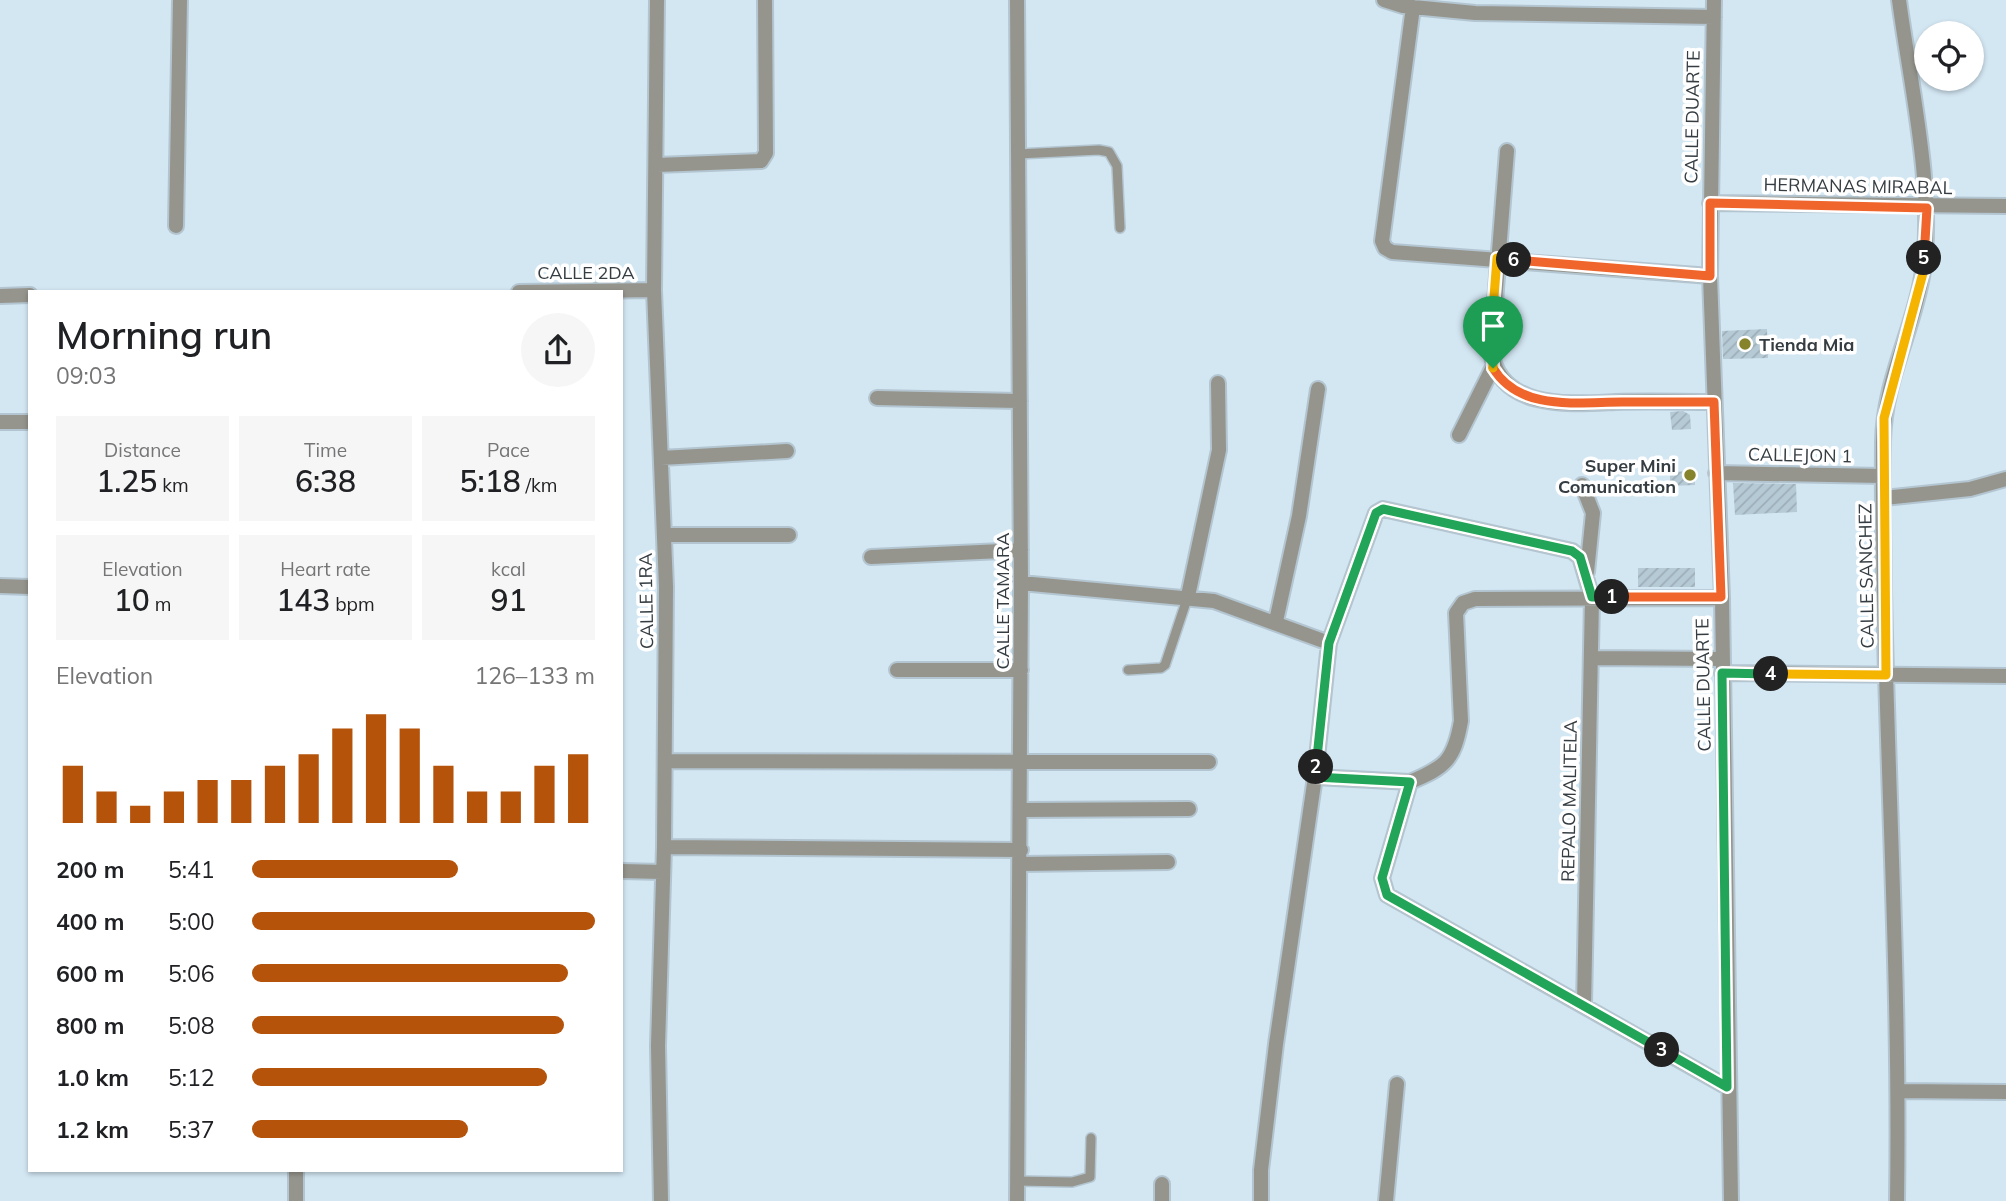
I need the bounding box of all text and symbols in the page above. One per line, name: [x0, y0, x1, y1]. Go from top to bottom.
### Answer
map controls: [1914, 21, 1984, 91]
button: locate: [1914, 21, 1984, 91]
street label: CALLE DUARTE: [1679, 50, 1705, 184]
street label: HERMANAS MIRABAL: [1763, 173, 1953, 199]
pin: 5: [1906, 240, 1941, 276]
pin: 6: [1496, 243, 1532, 278]
text: 5: [1918, 245, 1929, 269]
text: 6: [1508, 247, 1519, 271]
street label: CALLE 2DA: [537, 261, 635, 284]
pin: [1463, 296, 1523, 368]
icon: arrive: [1474, 307, 1512, 345]
text: Morning run: [56, 311, 272, 359]
button: share: [521, 313, 595, 387]
place label: Tienda Mia: [1759, 333, 1854, 356]
marker: Tienda Mia: [1737, 336, 1753, 352]
text: 09:03: [56, 361, 116, 390]
text: Distance: [104, 438, 181, 462]
text: Time: [304, 438, 347, 462]
text: Pace: [487, 438, 530, 462]
street label: CALLEJON 1: [1748, 443, 1852, 467]
place label: Super Mini Comunication: [1558, 454, 1676, 498]
text: 1.25: [96, 462, 157, 500]
text: 6:38: [295, 462, 356, 500]
text: 5:18: [460, 462, 521, 500]
marker: Super Mini Comunication: [1682, 467, 1698, 483]
text: km: [157, 473, 189, 497]
text: /km: [521, 473, 557, 497]
street label: CALLE SANCHEZ: [1853, 503, 1879, 649]
street label: CALLE TAMARA: [991, 532, 1014, 670]
street label: CALLE 1RA: [634, 553, 658, 649]
text: Elevation: [102, 557, 183, 581]
text: Heart rate: [280, 557, 371, 581]
text: kcal: [491, 557, 526, 581]
pin: 1: [1594, 580, 1630, 614]
text: 10: [114, 581, 150, 619]
text: 143: [276, 581, 330, 619]
text: 91: [491, 581, 527, 619]
text: 1: [1606, 584, 1617, 608]
text: m: [150, 592, 171, 616]
text: bpm: [330, 592, 375, 616]
street label: CALLE DUARTE: [1690, 618, 1716, 752]
pin: 4: [1754, 656, 1788, 692]
text: Elevation: [56, 661, 153, 690]
text: 126–133 m: [474, 661, 595, 690]
text: 4: [1765, 661, 1776, 685]
street label: REPALO MALITELA: [1556, 720, 1582, 882]
pin: 2: [1298, 750, 1334, 784]
text: 2: [1310, 754, 1321, 778]
text: 200 m: [56, 855, 124, 884]
text: 5:41: [168, 855, 215, 884]
text: 400 m: [56, 907, 124, 936]
text: 5:00: [168, 907, 215, 936]
text: 600 m: [56, 959, 124, 988]
text: 5:06: [168, 959, 215, 988]
text: 800 m: [56, 1011, 124, 1040]
text: 5:08: [168, 1011, 215, 1040]
pin: 3: [1644, 1032, 1680, 1068]
text: 3: [1656, 1037, 1667, 1061]
text: 1.0 km: [56, 1063, 129, 1092]
text: 5:12: [168, 1063, 215, 1092]
text: 1.2 km: [56, 1115, 129, 1144]
text: 5:37: [168, 1115, 215, 1144]

